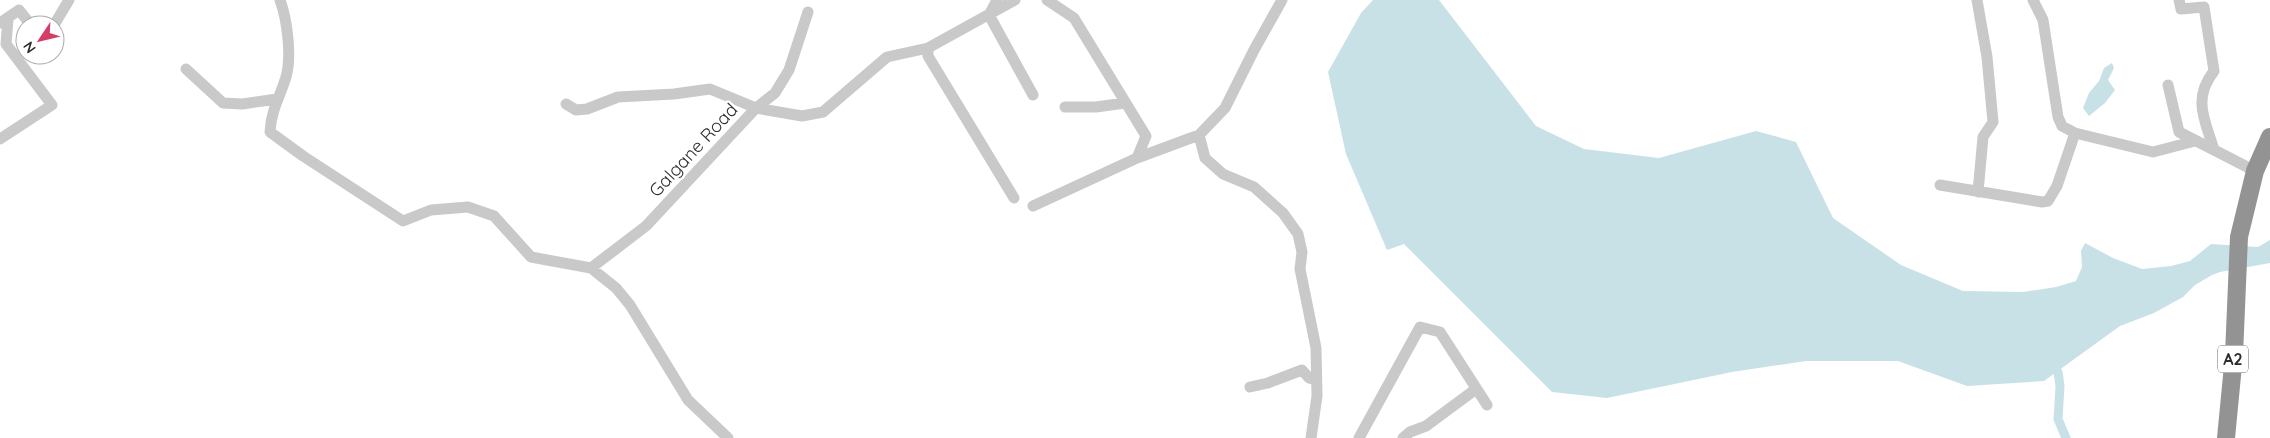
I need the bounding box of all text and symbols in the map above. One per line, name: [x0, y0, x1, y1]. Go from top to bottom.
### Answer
north arrow: [15, 15, 65, 65]
text: N: [19, 38, 40, 57]
street label: Galgane Road: [644, 98, 742, 202]
road number: A2: [2218, 346, 2248, 372]

